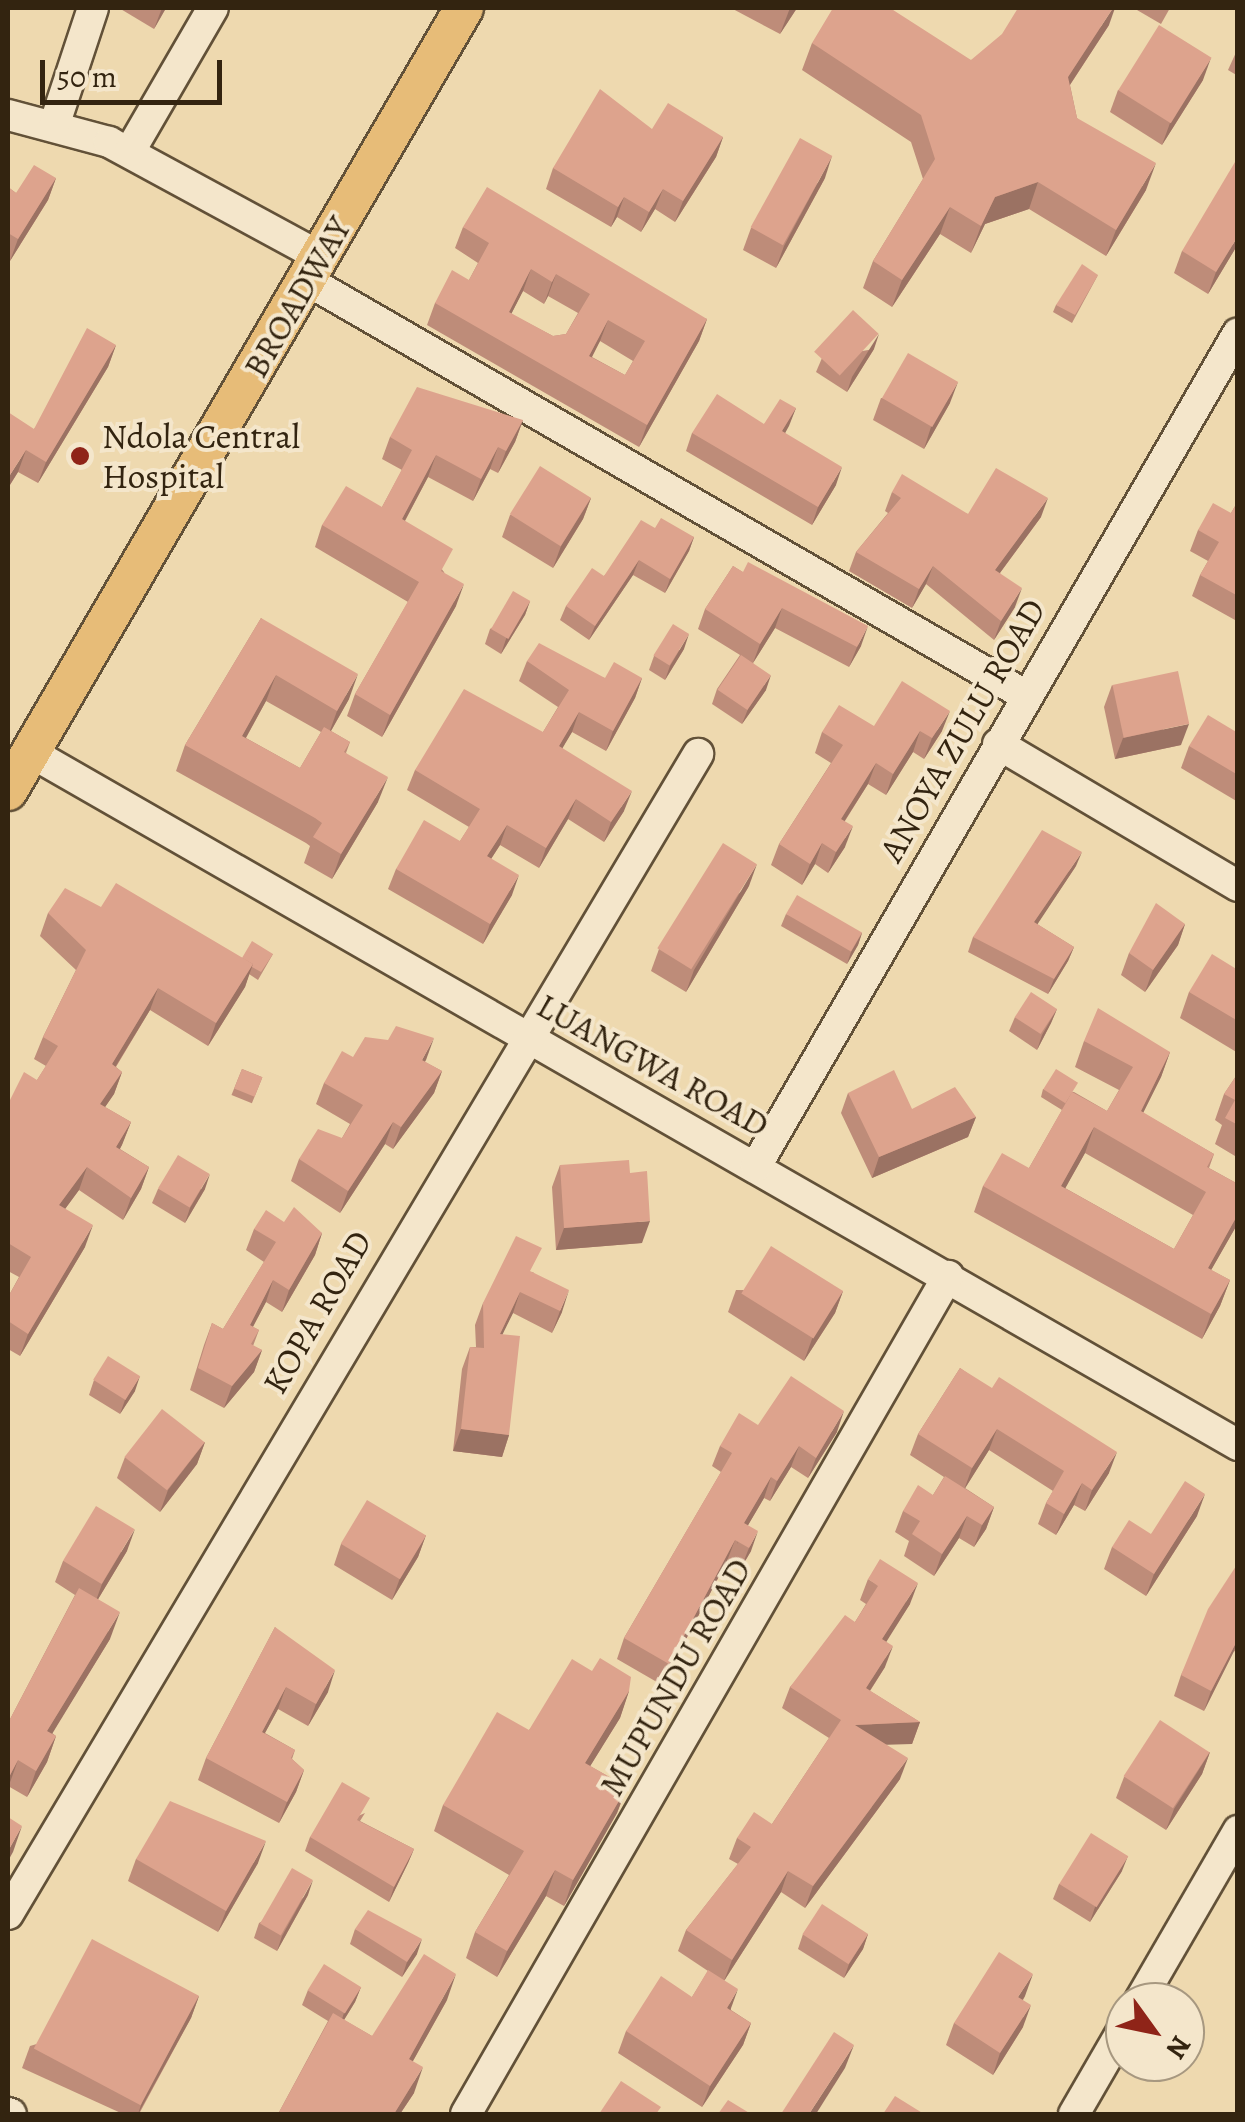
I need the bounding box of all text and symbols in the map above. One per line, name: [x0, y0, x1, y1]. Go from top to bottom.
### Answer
scale bar: [45, 40, 228, 102]
text: 50 m: [57, 57, 117, 97]
street label: BROADWAY: [234, 209, 360, 385]
place label: Ndola Central Hospital: [102, 415, 300, 497]
marker: Ndola Central Hospital: [67, 443, 93, 469]
street label: ANOYA ZULU ROAD: [870, 591, 1054, 869]
street label: LUANGWA ROAD: [530, 984, 776, 1146]
street label: KOPA ROAD: [253, 1223, 381, 1401]
street label: MUPUNDU ROAD: [590, 1551, 760, 1803]
north arrow: [1105, 1982, 1205, 2082]
text: N: [1157, 2028, 1200, 2066]

